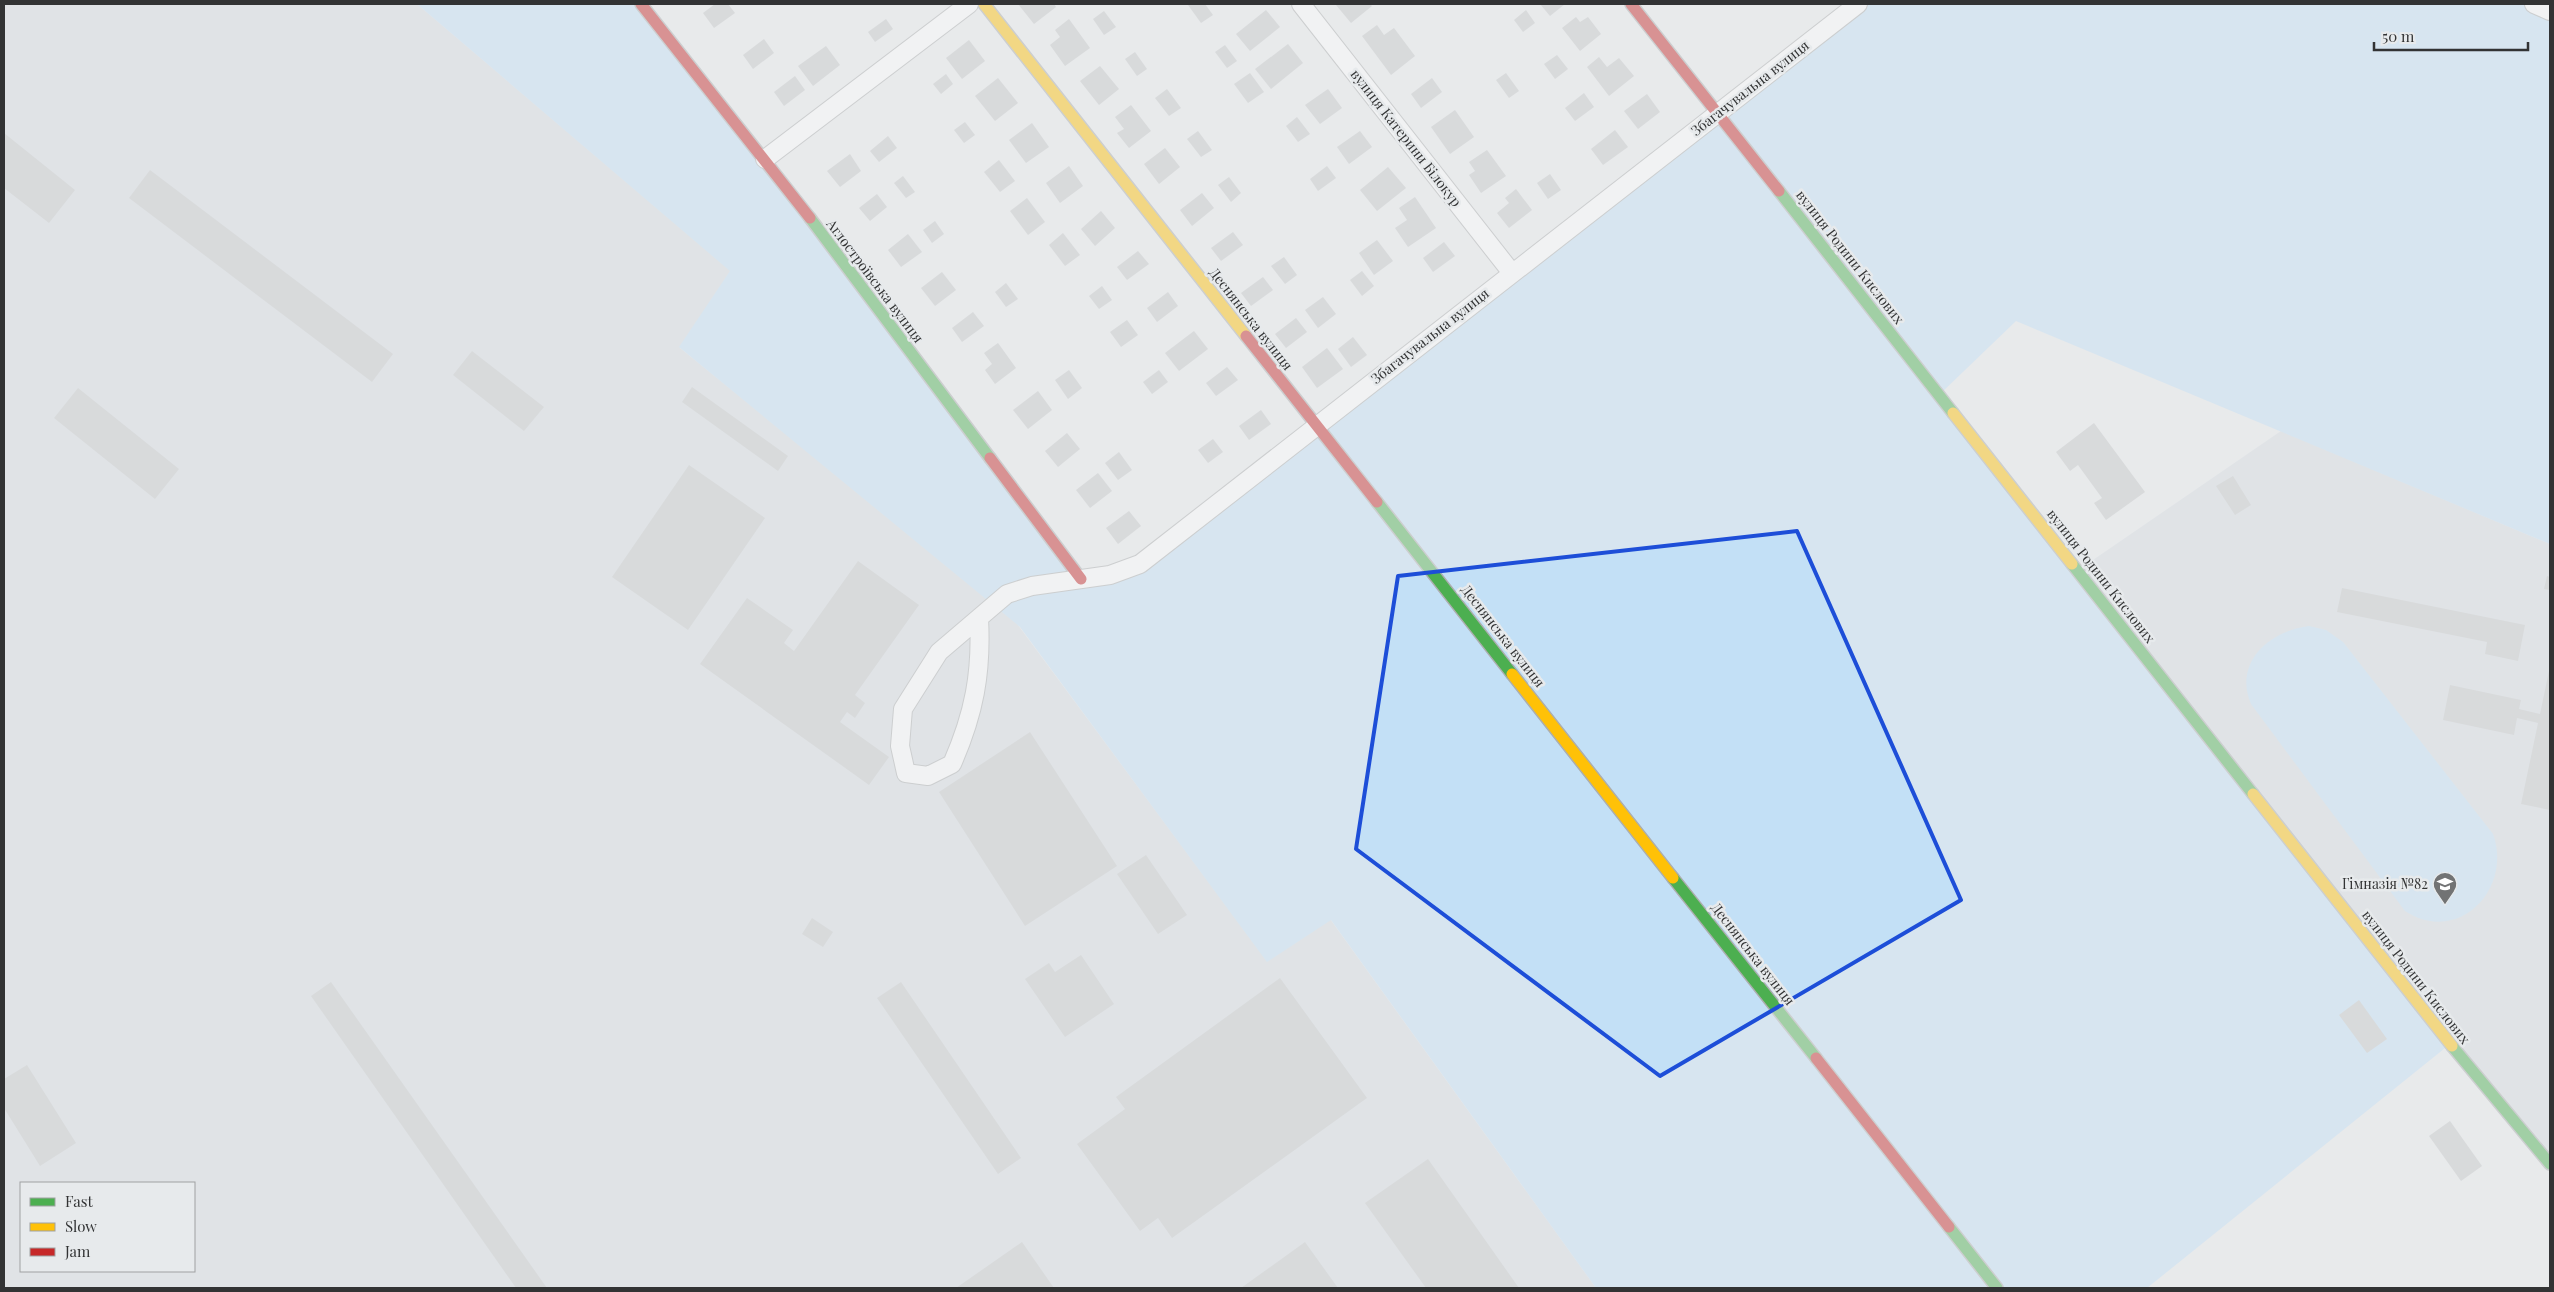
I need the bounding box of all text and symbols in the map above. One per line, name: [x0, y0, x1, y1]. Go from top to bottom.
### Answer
scale bar: [2374, 20, 2528, 52]
text: 50 m: [2382, 26, 2415, 46]
street label: Збагачувальна вулиця: [1687, 35, 1813, 140]
street label: вулиця Катерини Білокур: [1347, 65, 1466, 210]
street label: вулиця Родини Кислових: [1792, 186, 1909, 328]
street label: Аглостроївська вулиця: [822, 214, 929, 347]
street label: Деснянська вулиця: [1205, 263, 1298, 374]
street label: Збагачувальна вулиця: [1367, 283, 1493, 388]
street label: вулиця Родини Кислових: [2043, 505, 2160, 647]
street label: Деснянська вулиця: [1457, 580, 1550, 691]
school or university icon: Гімназія №82: [2432, 871, 2458, 905]
place label: Гімназія №82: [2342, 874, 2428, 893]
street label: Деснянська вулиця: [1707, 898, 1800, 1009]
street label: вулиця Родини Кислових: [2358, 906, 2475, 1048]
legend: [20, 1182, 195, 1272]
text: Fast: [65, 1191, 94, 1211]
text: Slow: [65, 1216, 97, 1236]
text: Jam: [64, 1241, 91, 1261]

